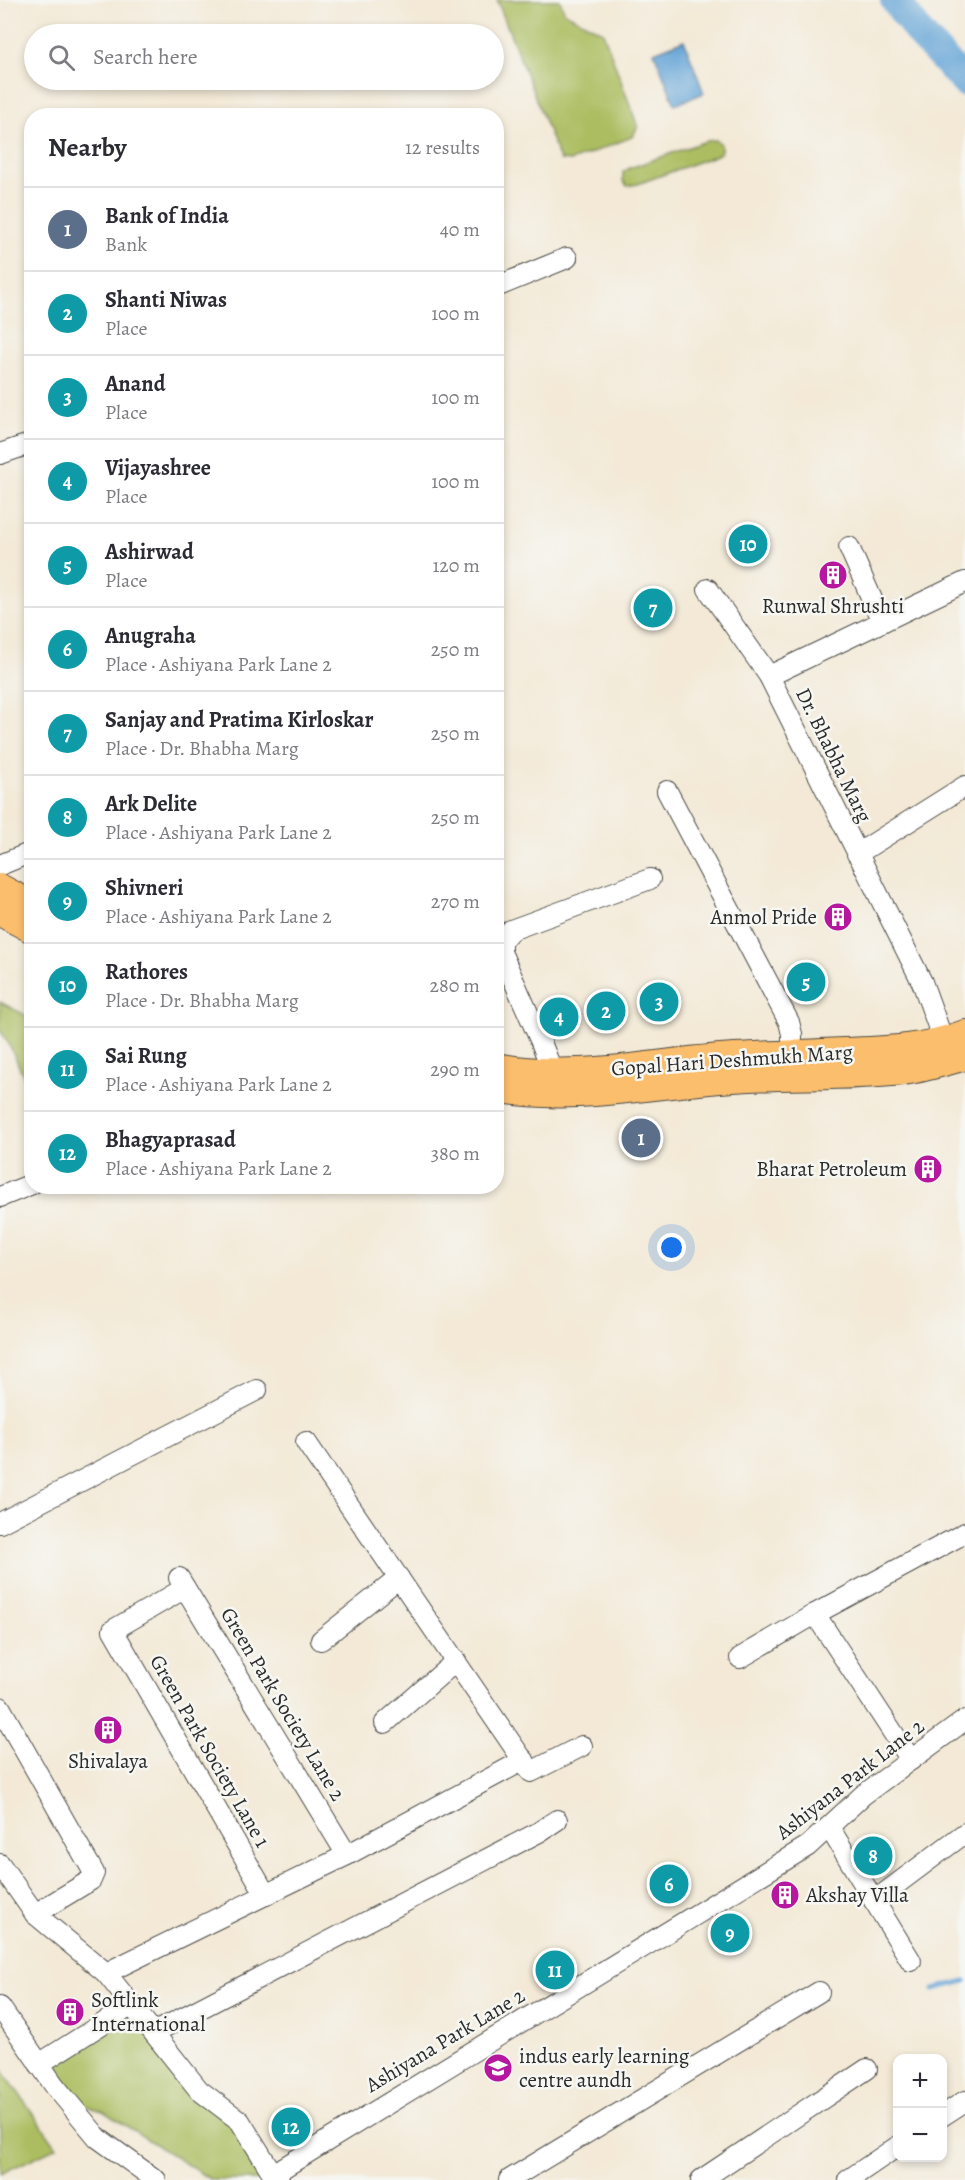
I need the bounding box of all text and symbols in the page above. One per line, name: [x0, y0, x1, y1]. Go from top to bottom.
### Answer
search box: [24, 24, 504, 90]
icon: search: [45, 41, 78, 74]
text: Search here: [93, 42, 198, 72]
text: Nearby: [48, 130, 127, 165]
text: 12 results: [405, 134, 480, 161]
text: Bank of India: [105, 201, 229, 231]
text: 1: [64, 216, 71, 243]
text: 40 m: [440, 216, 480, 243]
text: Bank: [105, 231, 147, 258]
text: Shanti Niwas: [105, 285, 227, 315]
text: 2: [63, 300, 72, 327]
text: 100 m: [431, 300, 480, 327]
text: Place: [105, 315, 147, 342]
text: Anand: [105, 369, 165, 399]
text: 3: [63, 384, 72, 411]
text: 100 m: [431, 384, 480, 411]
text: Place: [105, 399, 147, 426]
text: Vijayashree: [105, 453, 211, 483]
text: 4: [63, 468, 72, 495]
text: 100 m: [431, 468, 480, 495]
text: Place: [105, 483, 147, 510]
pin: 10: [728, 522, 768, 566]
text: Ashirwad: [105, 537, 194, 567]
text: 5: [63, 552, 72, 579]
text: 120 m: [432, 552, 480, 579]
building icon: Runwal Shrushti: [817, 559, 849, 591]
text: Place: [105, 567, 147, 594]
pin: 7: [634, 586, 672, 630]
place label: Runwal Shrushti: [762, 592, 904, 620]
text: Anugraha: [105, 621, 196, 651]
text: 6: [63, 636, 72, 663]
text: 250 m: [431, 636, 480, 663]
text: Place · Ashiyana Park Lane 2: [105, 651, 332, 678]
street label: Dr. Bhabha Marg: [789, 683, 879, 827]
text: Sanjay and Pratima Kirloskar: [105, 705, 374, 735]
text: 7: [63, 720, 72, 747]
text: 250 m: [431, 720, 480, 747]
text: Place · Dr. Bhabha Marg: [105, 735, 299, 762]
text: Ark Delite: [105, 789, 197, 819]
text: 8: [63, 804, 72, 831]
text: 250 m: [431, 804, 480, 831]
text: Place · Ashiyana Park Lane 2: [105, 819, 332, 846]
text: Shivneri: [105, 873, 183, 903]
text: 9: [63, 888, 72, 915]
text: 270 m: [431, 888, 480, 915]
building icon: Anmol Pride: [822, 901, 854, 933]
text: Place · Ashiyana Park Lane 2: [105, 903, 332, 930]
place label: Anmol Pride: [709, 903, 817, 931]
text: Rathores: [105, 957, 188, 987]
pin: 5: [786, 960, 826, 1004]
text: 10: [59, 972, 76, 999]
text: 280 m: [430, 972, 480, 999]
pin: 3: [640, 980, 678, 1024]
text: Place · Dr. Bhabha Marg: [105, 987, 299, 1014]
pin: 2: [586, 988, 626, 1034]
pin: 4: [540, 994, 578, 1040]
street label: Gopal Hari Deshmukh Marg: [610, 1038, 854, 1082]
text: Sai Rung: [105, 1041, 187, 1071]
text: 11: [60, 1056, 75, 1083]
text: 290 m: [430, 1056, 480, 1083]
text: Place · Ashiyana Park Lane 2: [105, 1071, 332, 1098]
pin: 1: [622, 1116, 660, 1160]
text: Bhagyaprasad: [105, 1125, 236, 1155]
text: 12: [59, 1140, 76, 1167]
text: 380 m: [431, 1140, 480, 1167]
building icon: Bharat Petroleum: [912, 1153, 944, 1185]
text: Place · Ashiyana Park Lane 2: [105, 1155, 332, 1182]
place label: Bharat Petroleum: [756, 1155, 907, 1183]
your location: [657, 1233, 686, 1262]
street label: Green Park Society Lane 2: [214, 1602, 352, 1806]
street label: Green Park Society Lane 1: [143, 1650, 277, 1852]
street label: Ashiyana Park Lane 2: [769, 1712, 930, 1846]
building icon: Shivalaya: [92, 1714, 124, 1746]
place label: Shivalaya: [68, 1747, 148, 1775]
pin: 8: [854, 1834, 892, 1878]
pin: 6: [650, 1862, 688, 1906]
building icon: Akshay Villa: [769, 1879, 801, 1911]
place label: Akshay Villa: [805, 1881, 909, 1909]
pin: 9: [710, 1910, 750, 1956]
pin: 11: [536, 1948, 574, 1992]
street label: Ashiyana Park Lane 2: [359, 1981, 530, 2099]
place label: Softlink International: [91, 1986, 205, 2038]
building icon: Softlink International: [54, 1996, 86, 2028]
place label: indus early learning centre aundh: [519, 2042, 690, 2094]
school or university icon: indus early learning centre aundh: [482, 2052, 514, 2084]
map controls: [893, 2054, 947, 2162]
button: +: [893, 2054, 947, 2108]
pin: 12: [272, 2104, 310, 2150]
button: −: [893, 2108, 947, 2162]

